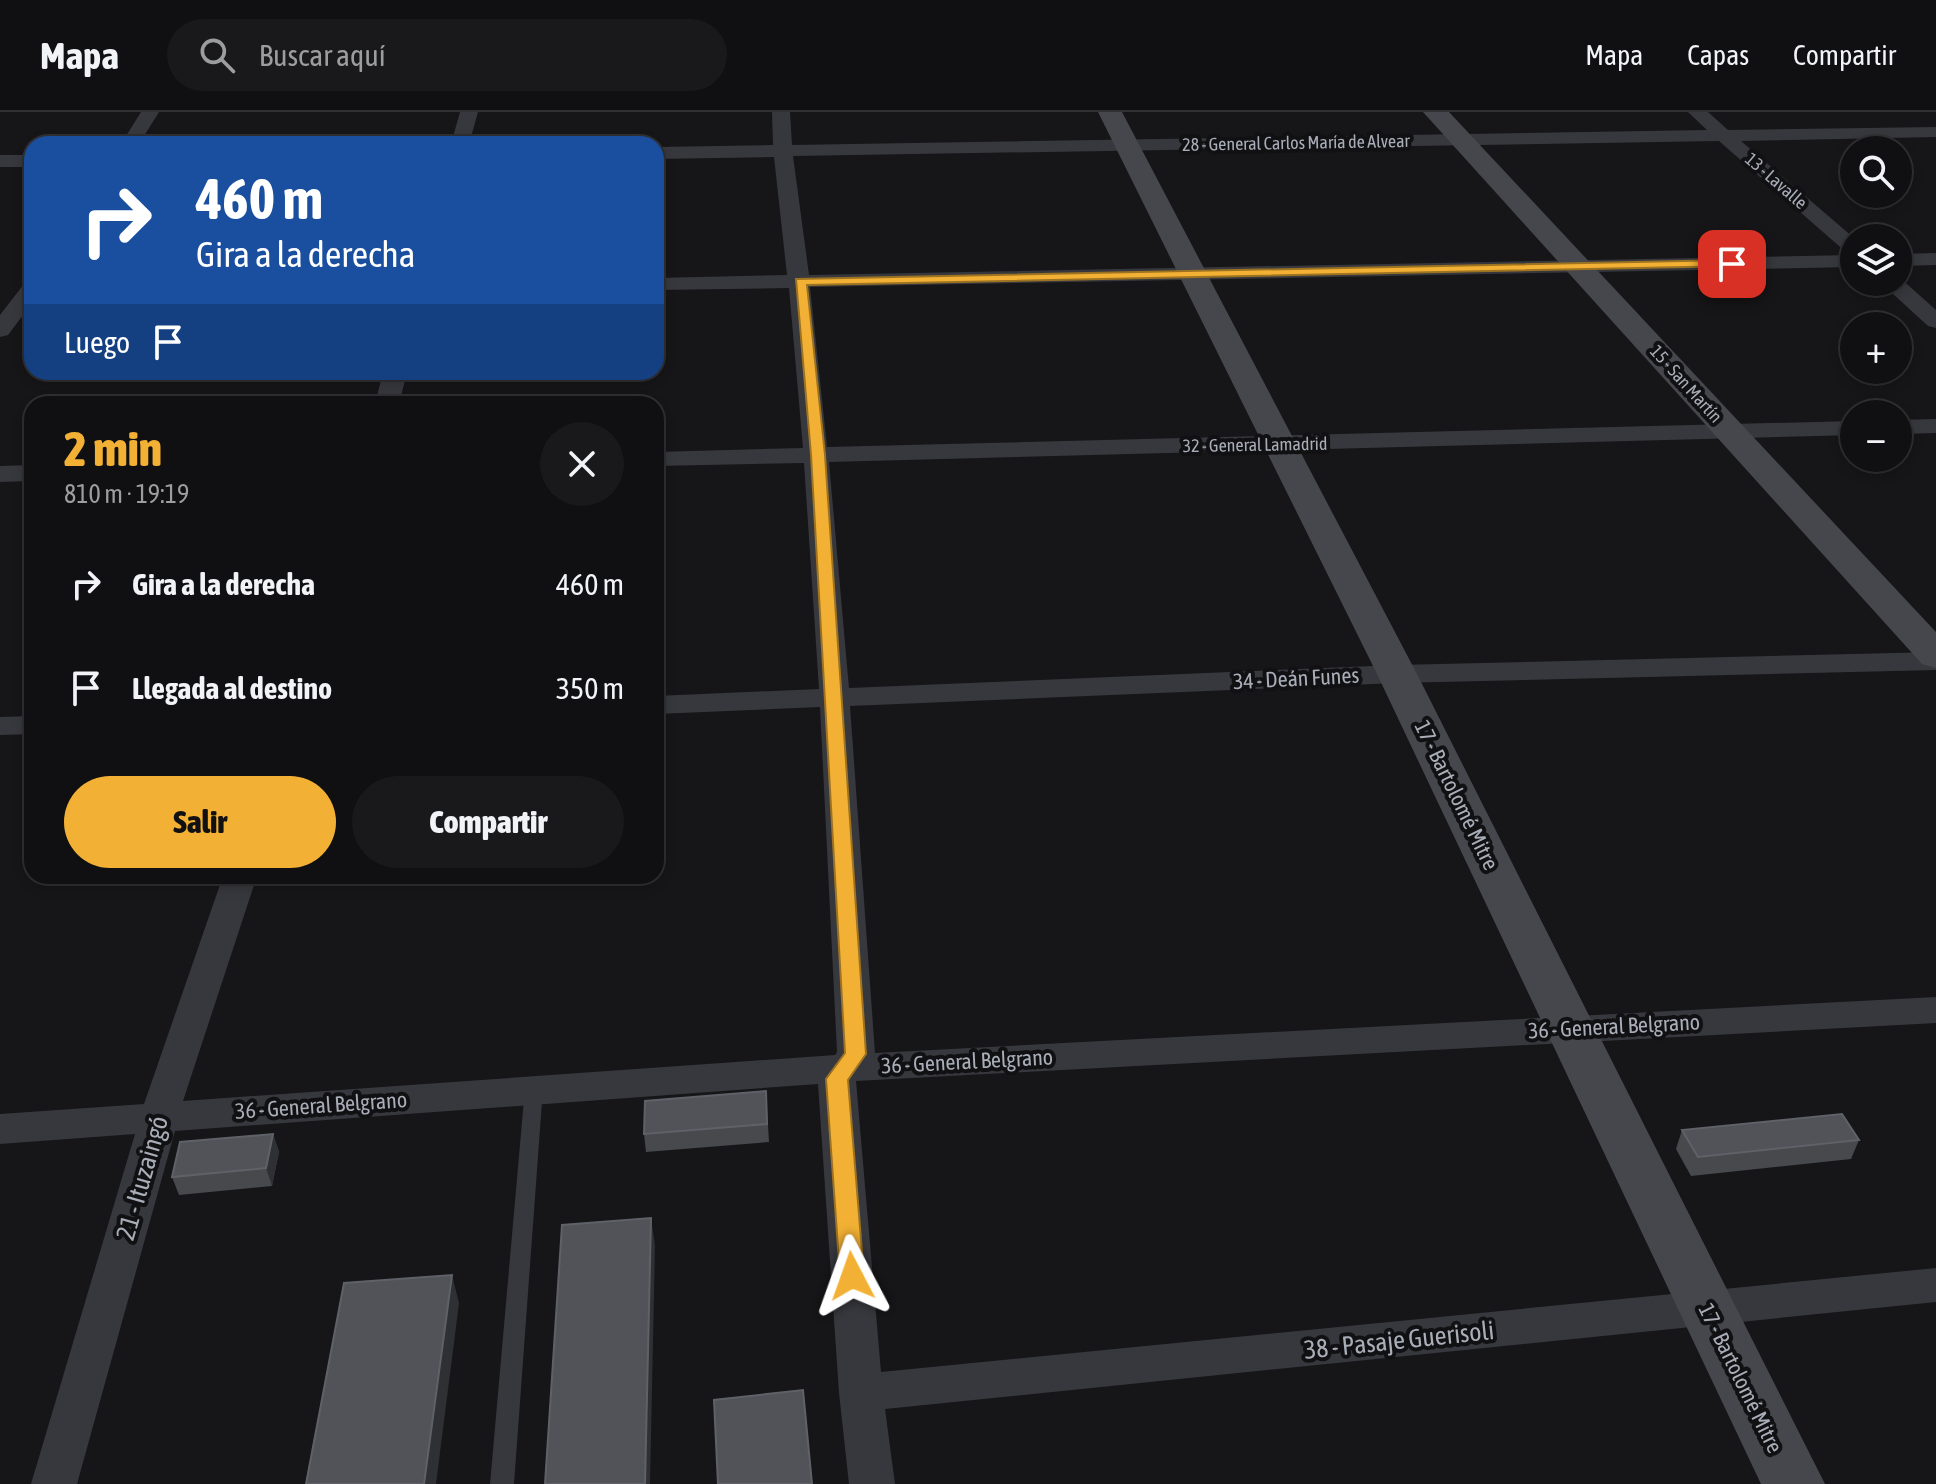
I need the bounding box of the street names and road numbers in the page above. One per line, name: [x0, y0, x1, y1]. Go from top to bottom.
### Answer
street label: 28 - General Carlos María de Alvear: [1182, 130, 1411, 155]
street label: 13 - Lavalle: [1741, 148, 1811, 213]
street label: 15 - San Martín: [1646, 341, 1727, 427]
street label: 32 - General Lamadrid: [1182, 433, 1328, 456]
street label: 34 - Deán Funes: [1232, 662, 1360, 694]
street label: 17 - Bartolomé Mitre: [1410, 716, 1504, 874]
street label: 36 - General Belgrano: [1527, 1009, 1701, 1043]
street label: 36 - General Belgrano: [880, 1044, 1054, 1078]
street label: 36 - General Belgrano: [234, 1086, 408, 1124]
street label: 21 - Ituzaingó: [110, 1113, 174, 1243]
street label: 17 - Bartolomé Mitre: [1694, 1299, 1788, 1457]
street label: 38 - Pasaje Guerisoli: [1302, 1315, 1496, 1365]

